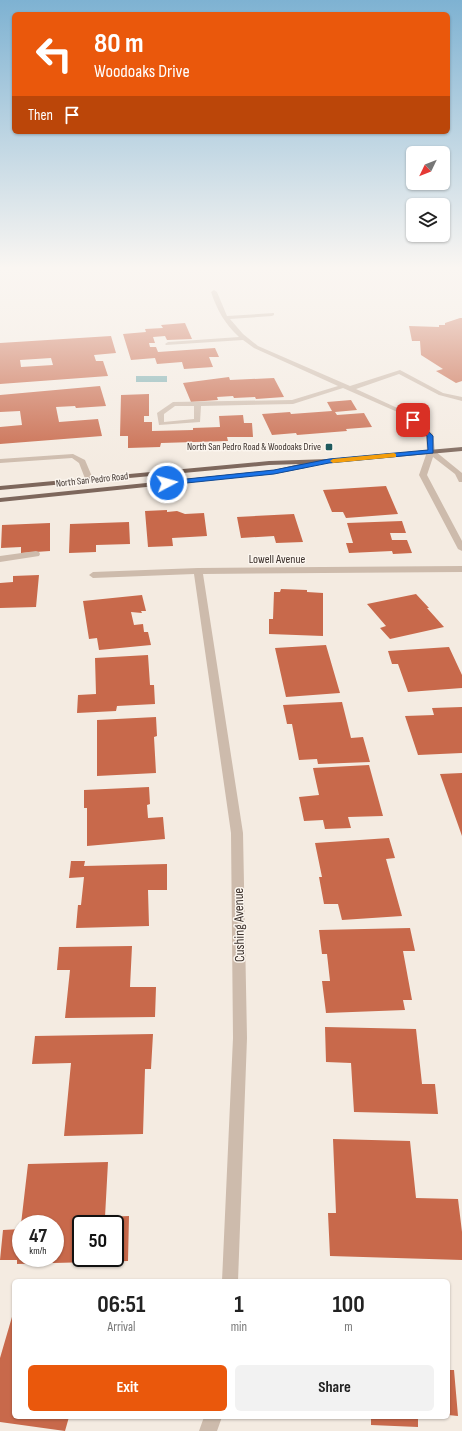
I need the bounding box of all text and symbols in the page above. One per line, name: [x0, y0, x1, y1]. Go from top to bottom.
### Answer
text: 80 m: [94, 27, 143, 60]
icon: left: [28, 28, 80, 80]
text: Woodoaks Drive: [94, 61, 190, 82]
icon: arrive: [61, 104, 83, 126]
text: Then: [28, 106, 53, 125]
north arrow: [406, 146, 450, 190]
map controls: [406, 146, 450, 242]
button: layers: [406, 198, 450, 242]
pin: [396, 403, 430, 437]
icon: arrive: [402, 409, 424, 431]
place label: North San Pedro Road & Woodoaks Drive: [187, 441, 321, 453]
marker: North San Pedro Road & Woodoaks Drive: [324, 442, 334, 452]
position arrow: [146, 462, 188, 504]
street label: North San Pedro Road: [55, 470, 129, 490]
street label: Lowell Avenue: [249, 552, 305, 567]
street label: Cushing Avenue: [230, 888, 248, 962]
speed limit sign: 50: [72, 1215, 124, 1267]
text: 47: [29, 1224, 47, 1248]
text: km/h: [29, 1245, 47, 1257]
text: 06:51: [97, 1290, 145, 1319]
text: 1: [234, 1290, 244, 1319]
text: 100: [332, 1290, 365, 1319]
text: Arrival: [107, 1319, 135, 1335]
text: min: [231, 1319, 247, 1335]
text: m: [344, 1319, 353, 1335]
button: Exit: [28, 1365, 227, 1411]
button: Share: [235, 1365, 434, 1411]

